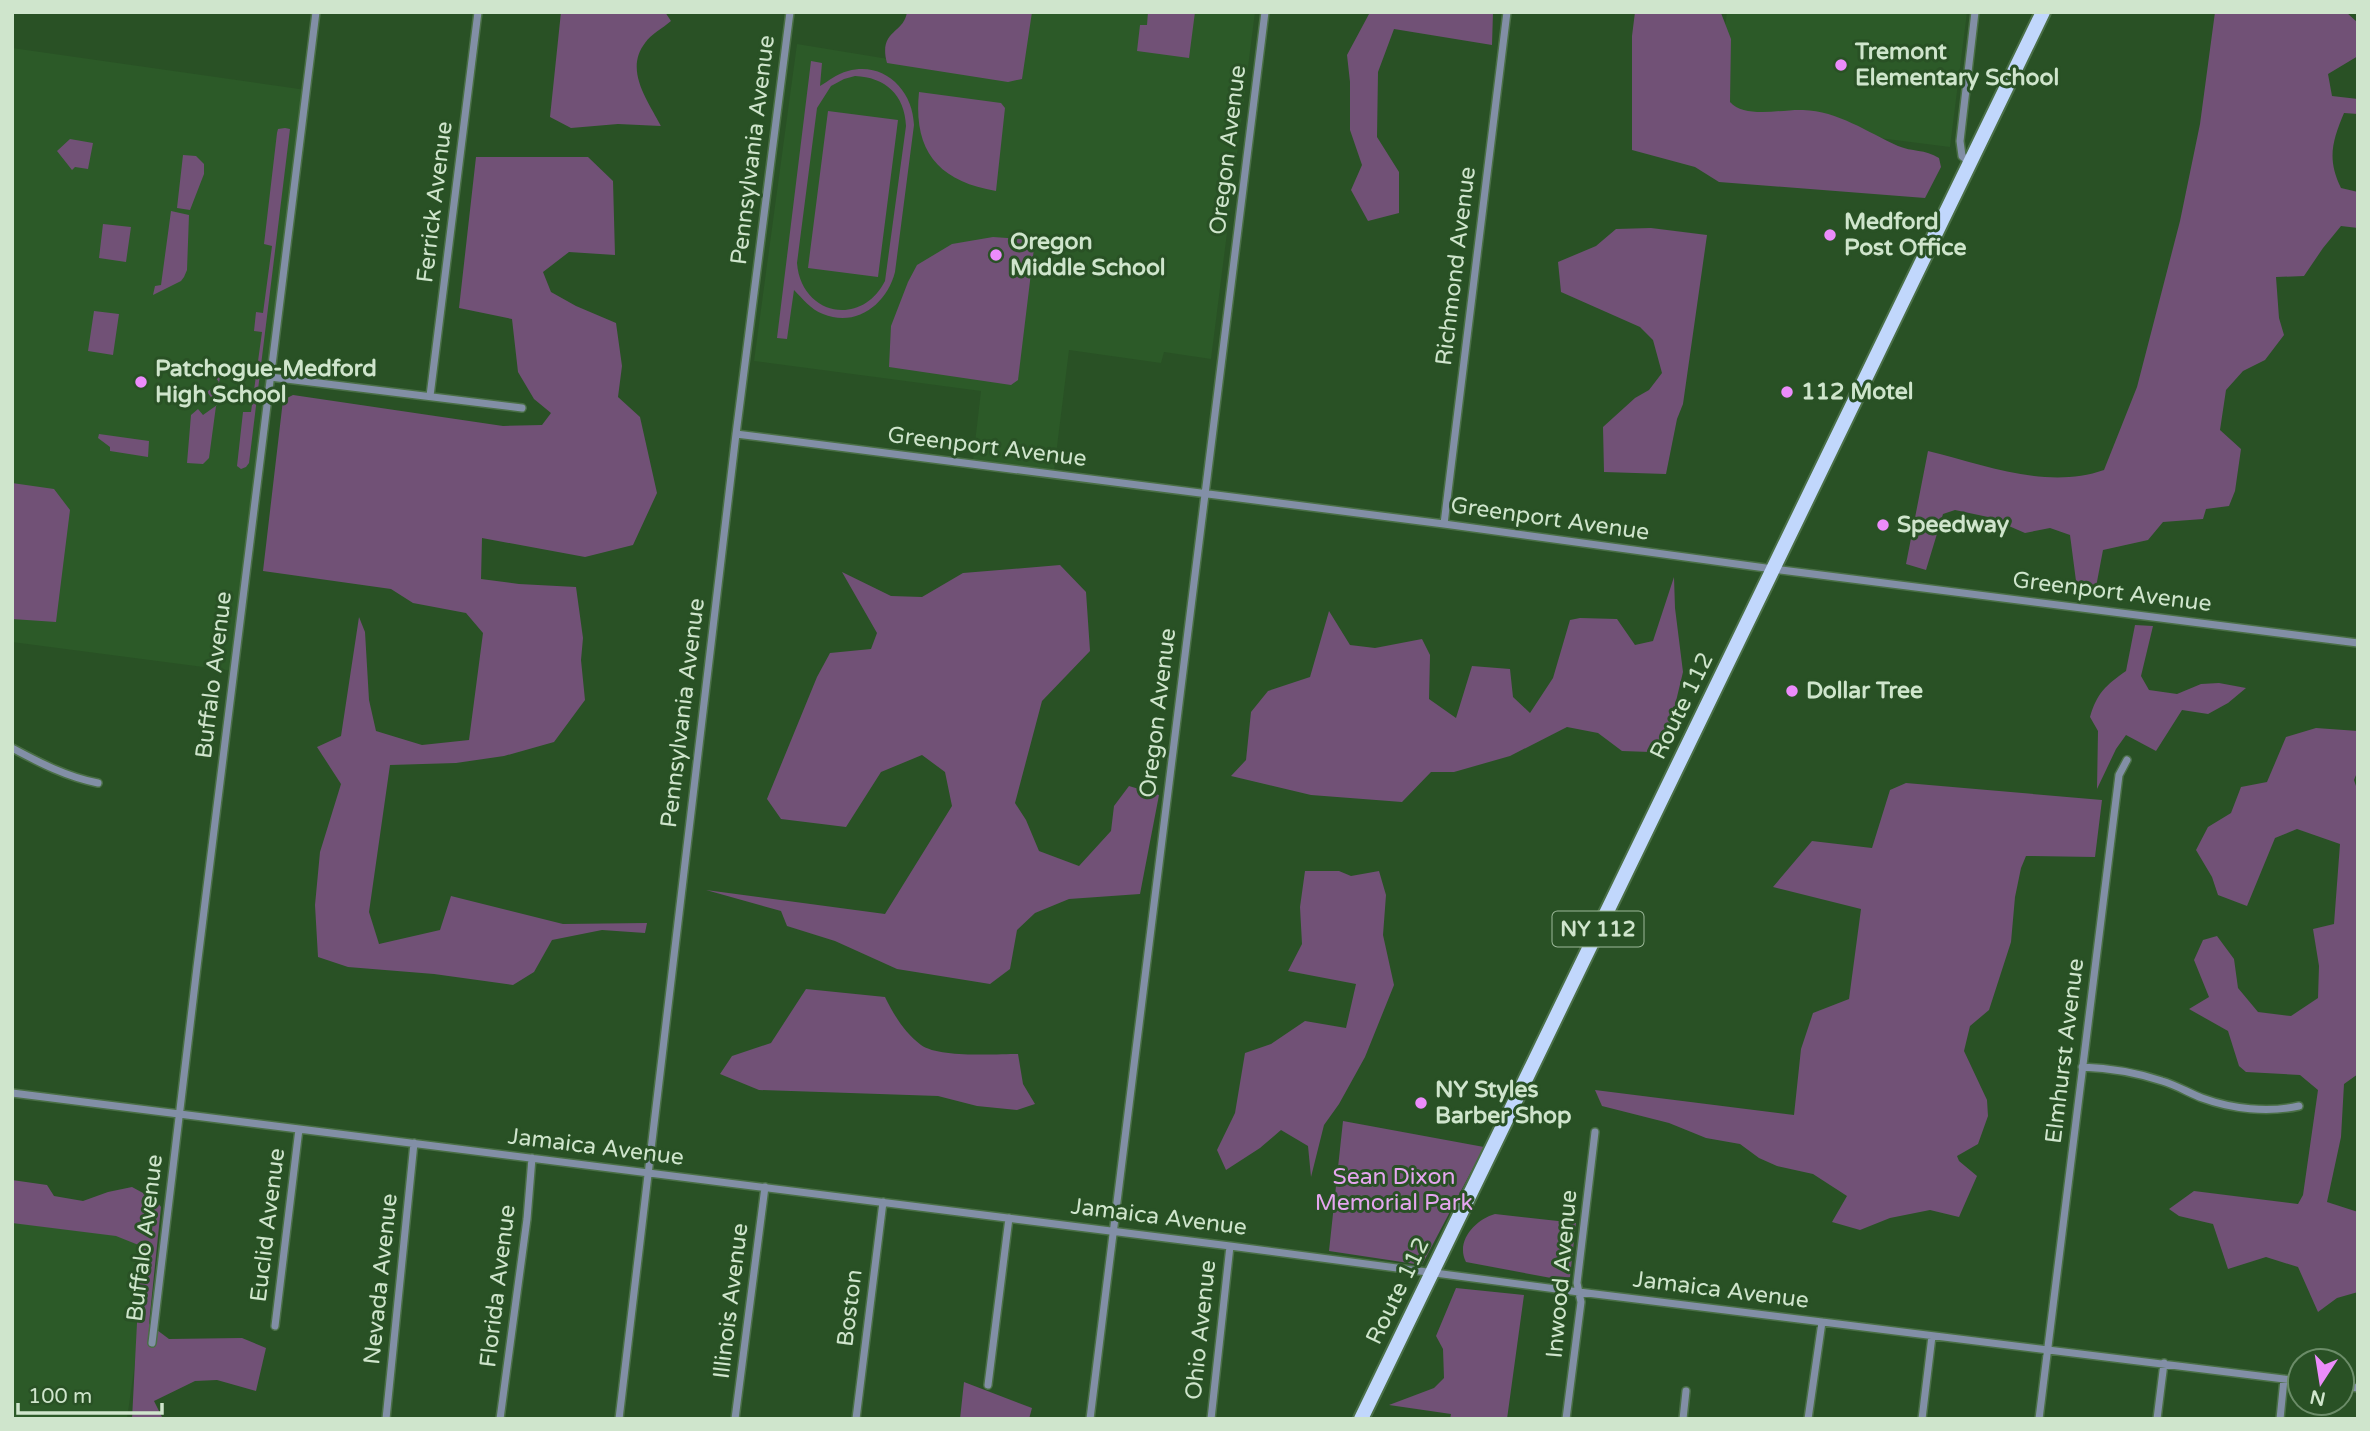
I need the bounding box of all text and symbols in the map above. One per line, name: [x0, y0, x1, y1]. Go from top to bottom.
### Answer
street label: Pennsylvania Avenue: [725, 34, 781, 266]
place label: Tremont Elementary School: [1854, 38, 2059, 92]
marker: Tremont Elementary School: [1833, 57, 1849, 73]
street label: Oregon Avenue: [1204, 64, 1252, 236]
street label: Ferrick Avenue: [411, 120, 459, 284]
street label: Richmond Avenue: [1430, 165, 1482, 367]
place label: Medford Post Office: [1844, 208, 1966, 262]
marker: Medford Post Office: [1822, 227, 1838, 243]
place label: Oregon Middle School: [1010, 228, 1166, 282]
marker: Oregon Middle School: [988, 247, 1004, 263]
place label: Patchogue-Medford High School: [155, 355, 377, 409]
marker: Patchogue-Medford High School: [133, 374, 149, 390]
place label: 112 Motel: [1801, 378, 1913, 406]
marker: 112 Motel: [1779, 384, 1795, 400]
street label: Greenport Avenue: [886, 421, 1088, 473]
street label: Greenport Avenue: [1449, 491, 1651, 547]
place label: Speedway: [1897, 511, 2010, 539]
marker: Speedway: [1875, 517, 1891, 533]
street label: Greenport Avenue: [2011, 566, 2213, 618]
street label: Buffalo Avenue: [190, 590, 238, 760]
street label: Pennsylvania Avenue: [655, 597, 711, 829]
street label: Oregon Avenue: [1134, 627, 1182, 799]
street label: Route 112: [1644, 648, 1720, 764]
place label: Dollar Tree: [1806, 677, 1923, 705]
marker: Dollar Tree: [1784, 683, 1800, 699]
road number: NY 112: [1552, 912, 1644, 946]
street label: Elmhurst Avenue: [2040, 957, 2090, 1145]
place label: NY Styles Barber Shop: [1435, 1076, 1571, 1130]
marker: NY Styles Barber Shop: [1413, 1095, 1429, 1111]
street label: Jamaica Avenue: [507, 1122, 685, 1172]
street label: Euclid Avenue: [245, 1146, 291, 1304]
street label: Buffalo Avenue: [121, 1153, 169, 1323]
park label: Sean Dixon Memorial Park: [1315, 1163, 1473, 1217]
street label: Inwood Avenue: [1541, 1189, 1583, 1359]
street label: Nevada Avenue: [358, 1192, 404, 1366]
street label: Jamaica Avenue: [1070, 1192, 1248, 1242]
street label: Florida Avenue: [474, 1203, 522, 1369]
street label: Illinois Avenue: [708, 1222, 754, 1380]
street label: Route 112: [1360, 1233, 1436, 1349]
street label: Ohio Avenue: [1180, 1259, 1222, 1401]
street label: Jamaica Avenue: [1632, 1265, 1810, 1315]
street label: Boston: [831, 1268, 869, 1348]
north arrow: [2286, 1347, 2356, 1417]
scale bar: [18, 1372, 161, 1416]
text: 100 m: [28, 1384, 92, 1409]
text: N: [2308, 1385, 2327, 1410]

